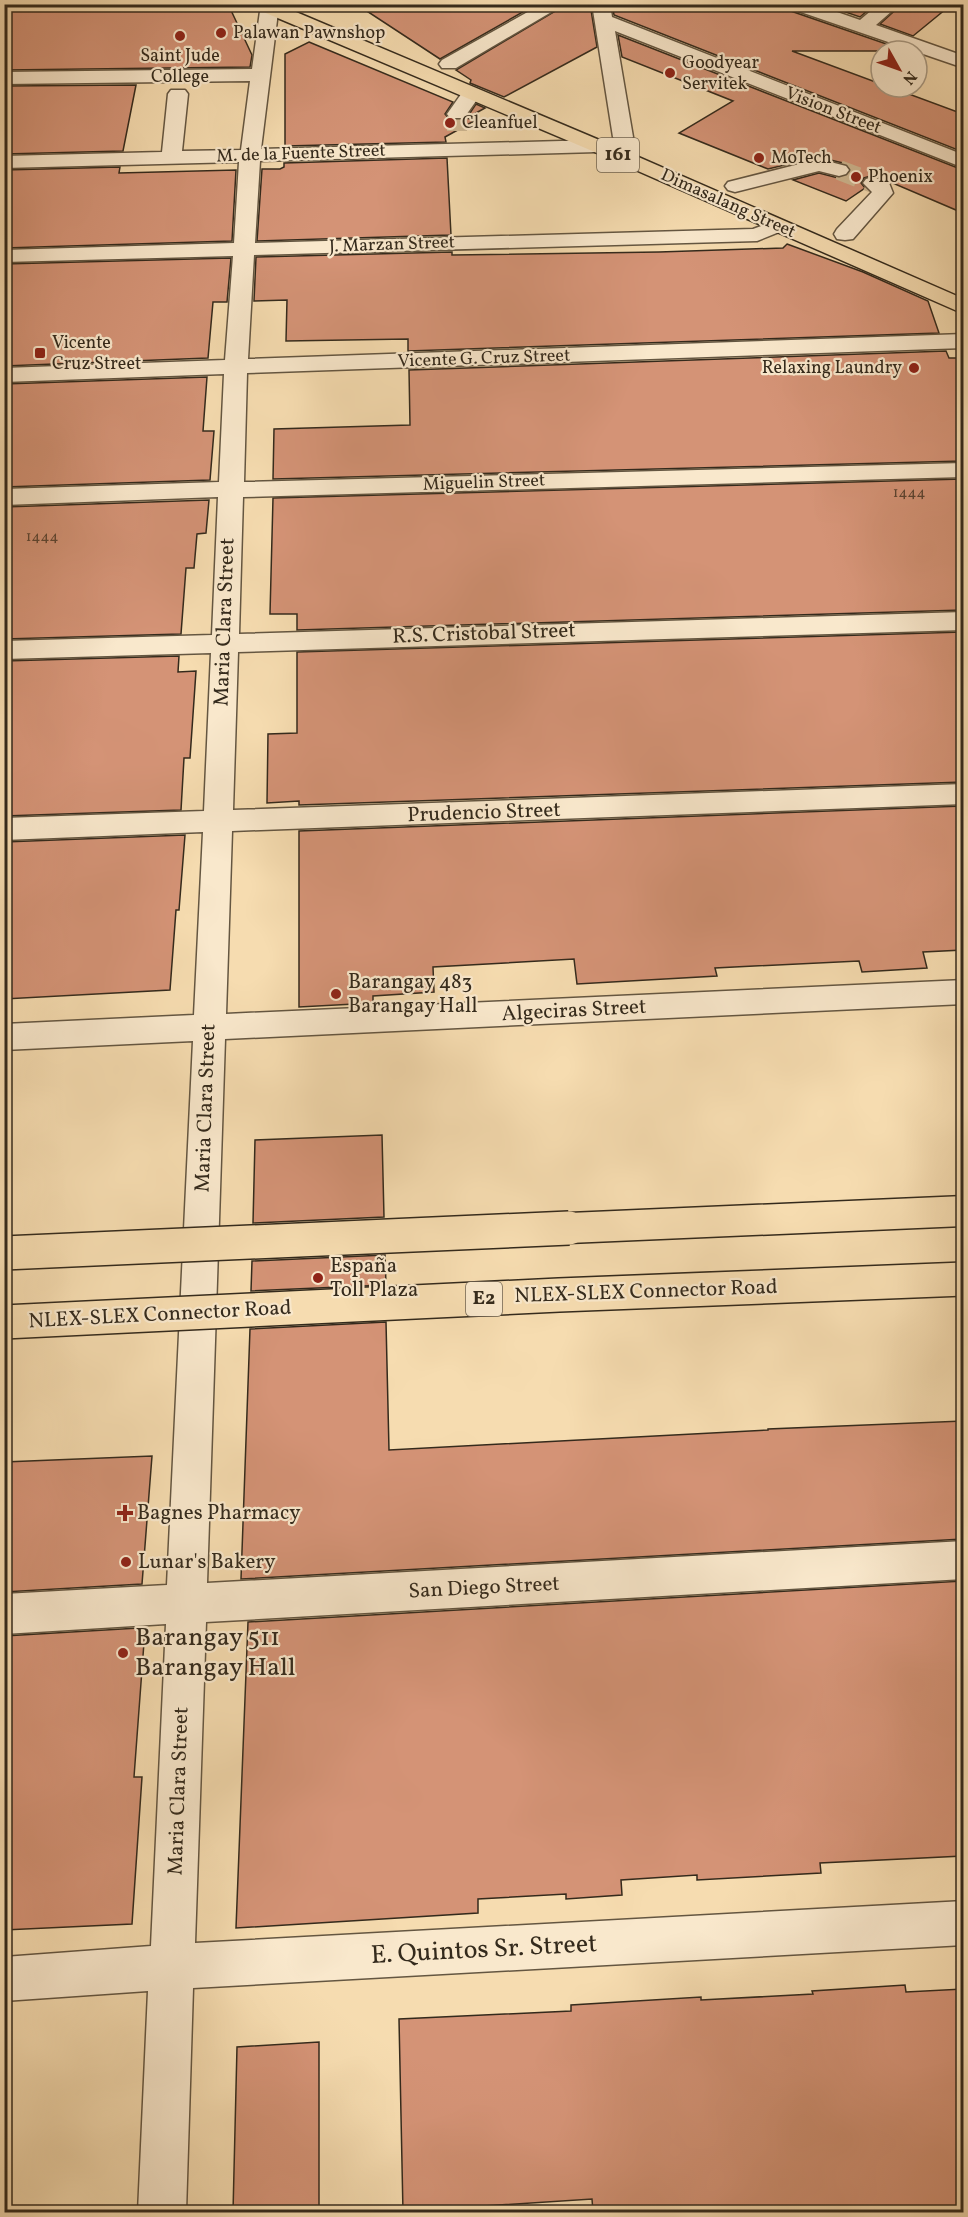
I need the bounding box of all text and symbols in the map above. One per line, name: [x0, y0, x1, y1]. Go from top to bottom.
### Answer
place label: Palawan Pawnshop: [233, 21, 385, 46]
marker: Palawan Pawnshop: [214, 26, 228, 40]
marker: Saint Jude College: [173, 29, 187, 43]
north arrow: [869, 39, 929, 99]
place label: Saint Jude College: [140, 44, 220, 90]
place label: Goodyear Servitek: [682, 51, 760, 97]
marker: Goodyear Servitek: [663, 66, 677, 80]
text: N: [897, 66, 921, 89]
street label: Vision Street: [781, 81, 885, 141]
place label: Cleanfuel: [462, 111, 538, 136]
marker: Cleanfuel: [443, 116, 457, 130]
road number: 161: [597, 138, 639, 172]
street label: M. de la Fuente Street: [216, 139, 386, 169]
place label: MoTech: [771, 146, 832, 171]
marker: MoTech: [752, 151, 766, 165]
street label: Dimasalang Street: [657, 163, 799, 245]
place label: Phoenix: [868, 165, 933, 190]
marker: Phoenix: [849, 170, 863, 184]
street label: J. Marzan Street: [329, 230, 455, 260]
place label: Vicente Cruz Street: [52, 331, 141, 377]
street label: Vicente G. Cruz Street: [397, 343, 571, 375]
marker: Vicente Cruz Street: [33, 346, 47, 360]
place label: Relaxing Laundry: [762, 356, 902, 381]
marker: Relaxing Laundry: [907, 361, 921, 375]
street label: Miguelin Street: [422, 468, 546, 498]
house number: 1444: [893, 483, 925, 504]
house number: 1444: [26, 527, 58, 548]
street label: Maria Clara Street: [208, 537, 242, 707]
street label: R.S. Cristobal Street: [392, 616, 576, 652]
street label: Prudencio Street: [407, 796, 561, 830]
place label: Barangay 483 Barangay Hall: [348, 968, 478, 1021]
marker: Barangay 483 Barangay Hall: [329, 987, 343, 1001]
street label: Algeciras Street: [501, 993, 647, 1029]
street label: Maria Clara Street: [189, 1023, 223, 1193]
place label: España Toll Plaza: [330, 1252, 418, 1305]
marker: España Toll Plaza: [311, 1271, 325, 1285]
street label: NLEX-SLEX Connector Road: [514, 1273, 778, 1311]
road number: E2: [466, 1282, 502, 1316]
street label: NLEX-SLEX Connector Road: [28, 1294, 292, 1336]
place label: Bagnes Pharmacy: [137, 1499, 301, 1528]
marker: Bagnes Pharmacy: [118, 1506, 132, 1520]
place label: Lunar's Bakery: [138, 1548, 276, 1577]
marker: Lunar's Bakery: [119, 1555, 133, 1569]
street label: San Diego Street: [408, 1570, 560, 1606]
place label: Barangay 511 Barangay Hall: [135, 1620, 296, 1686]
marker: Barangay 511 Barangay Hall: [116, 1646, 130, 1660]
street label: Maria Clara Street: [162, 1706, 196, 1876]
street label: E. Quintos Sr. Street: [370, 1926, 598, 1974]

